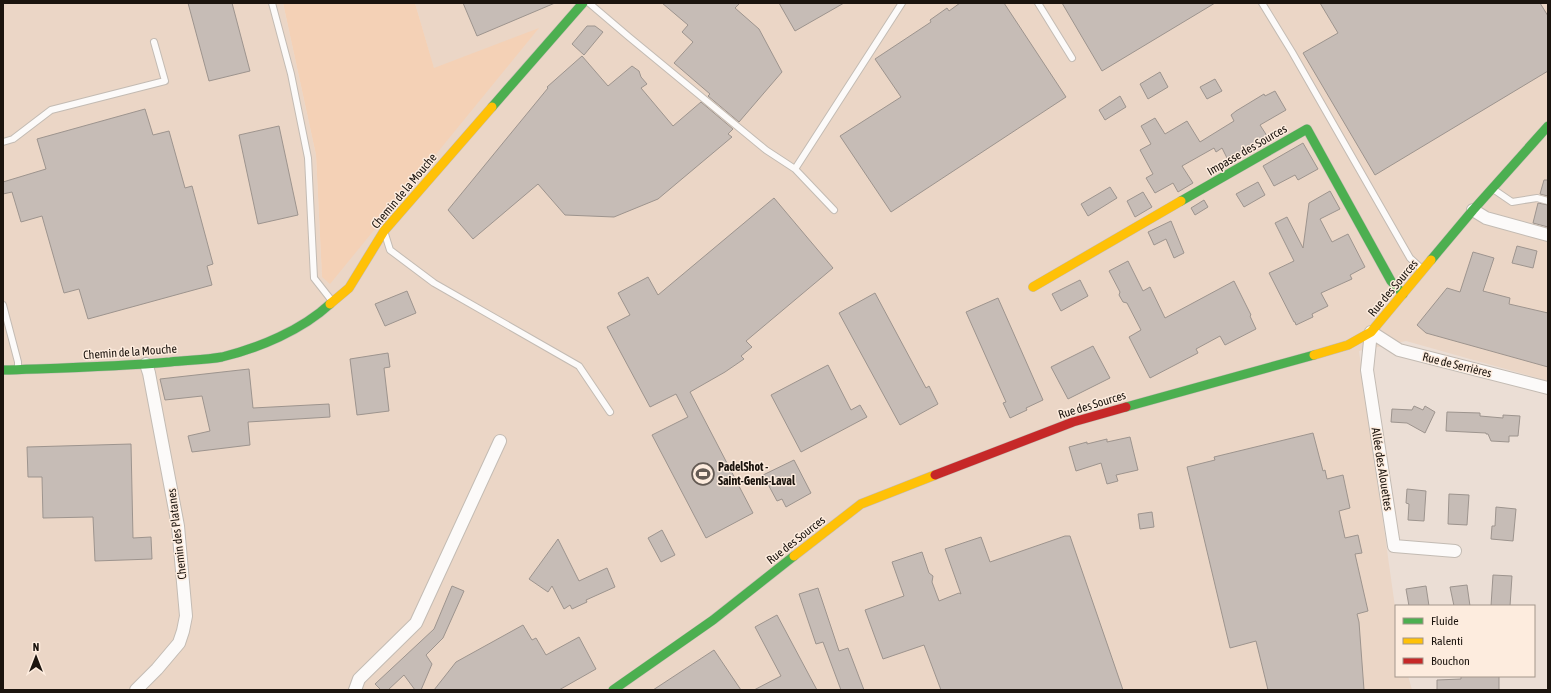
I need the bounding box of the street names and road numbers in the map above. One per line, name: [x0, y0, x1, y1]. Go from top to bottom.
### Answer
street label: Impasse des Sources: [1205, 122, 1289, 178]
street label: Chemin de la Mouche: [368, 151, 440, 231]
street label: Rue des Sources: [1365, 257, 1421, 319]
street label: Chemin de la Mouche: [83, 342, 177, 362]
street label: Rue de Serrières: [1421, 350, 1493, 380]
street label: Rue des Sources: [1056, 388, 1128, 422]
street label: Allée des Alouettes: [1369, 426, 1395, 512]
street label: Chemin des Platanes: [164, 488, 190, 580]
street label: Rue des Sources: [764, 513, 828, 567]

